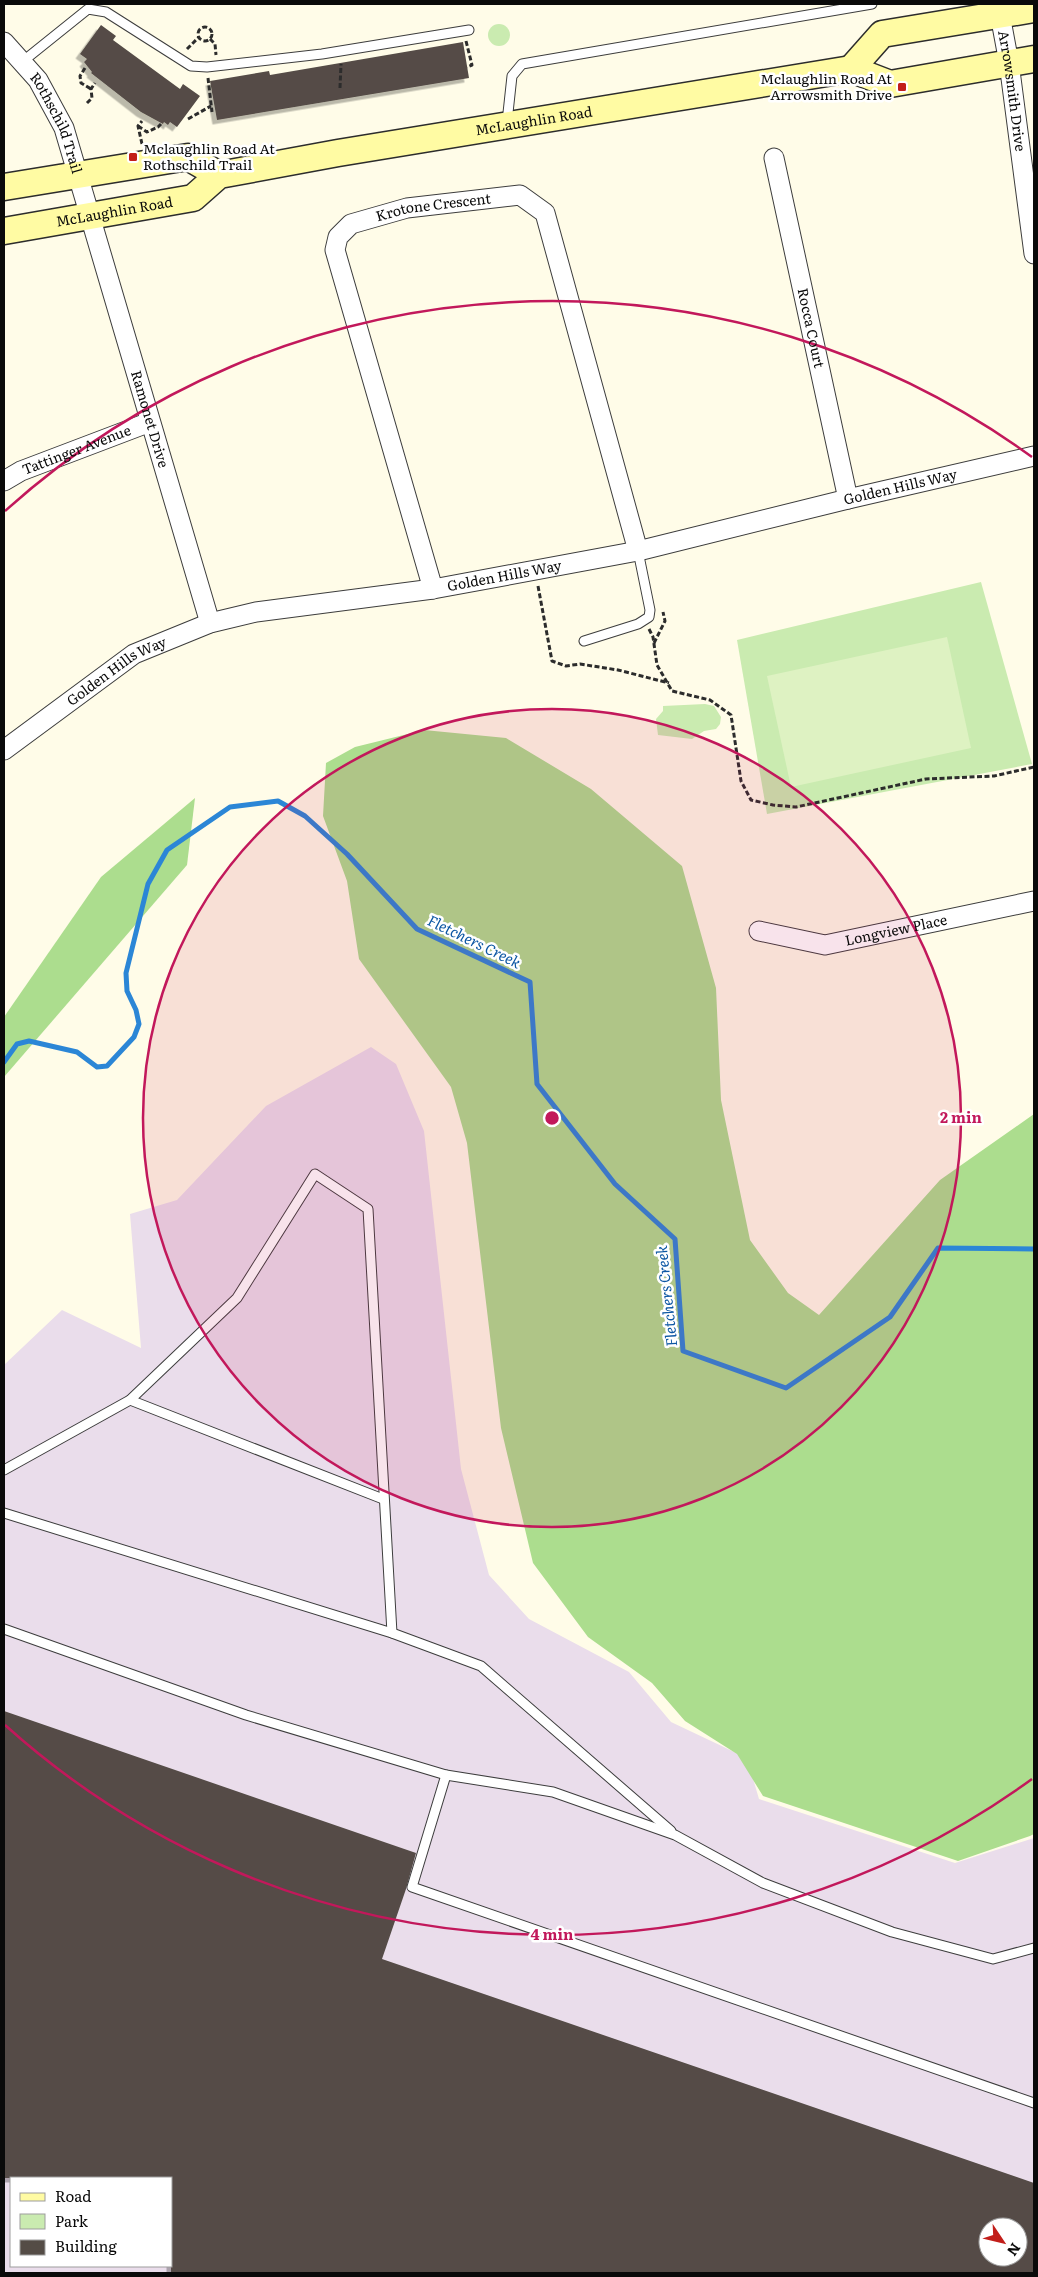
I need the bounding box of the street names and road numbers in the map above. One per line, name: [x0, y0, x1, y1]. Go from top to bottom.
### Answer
street label: Arrowsmith Drive: [994, 29, 1031, 152]
street label: Rothschild Trail: [26, 67, 88, 176]
street label: McLaughlin Road: [474, 100, 594, 139]
street label: Krotone Crescent: [373, 187, 492, 225]
street label: McLaughlin Road: [54, 191, 175, 231]
street label: Rocca Court: [793, 286, 830, 370]
street label: Ramonet Drive: [127, 368, 175, 470]
street label: Tattinger Avenue: [19, 419, 133, 479]
street label: Golden Hills Way: [841, 463, 960, 509]
street label: Golden Hills Way: [445, 554, 564, 595]
street label: Golden Hills Way: [62, 631, 170, 710]
street label: Longview Place: [843, 909, 949, 950]

